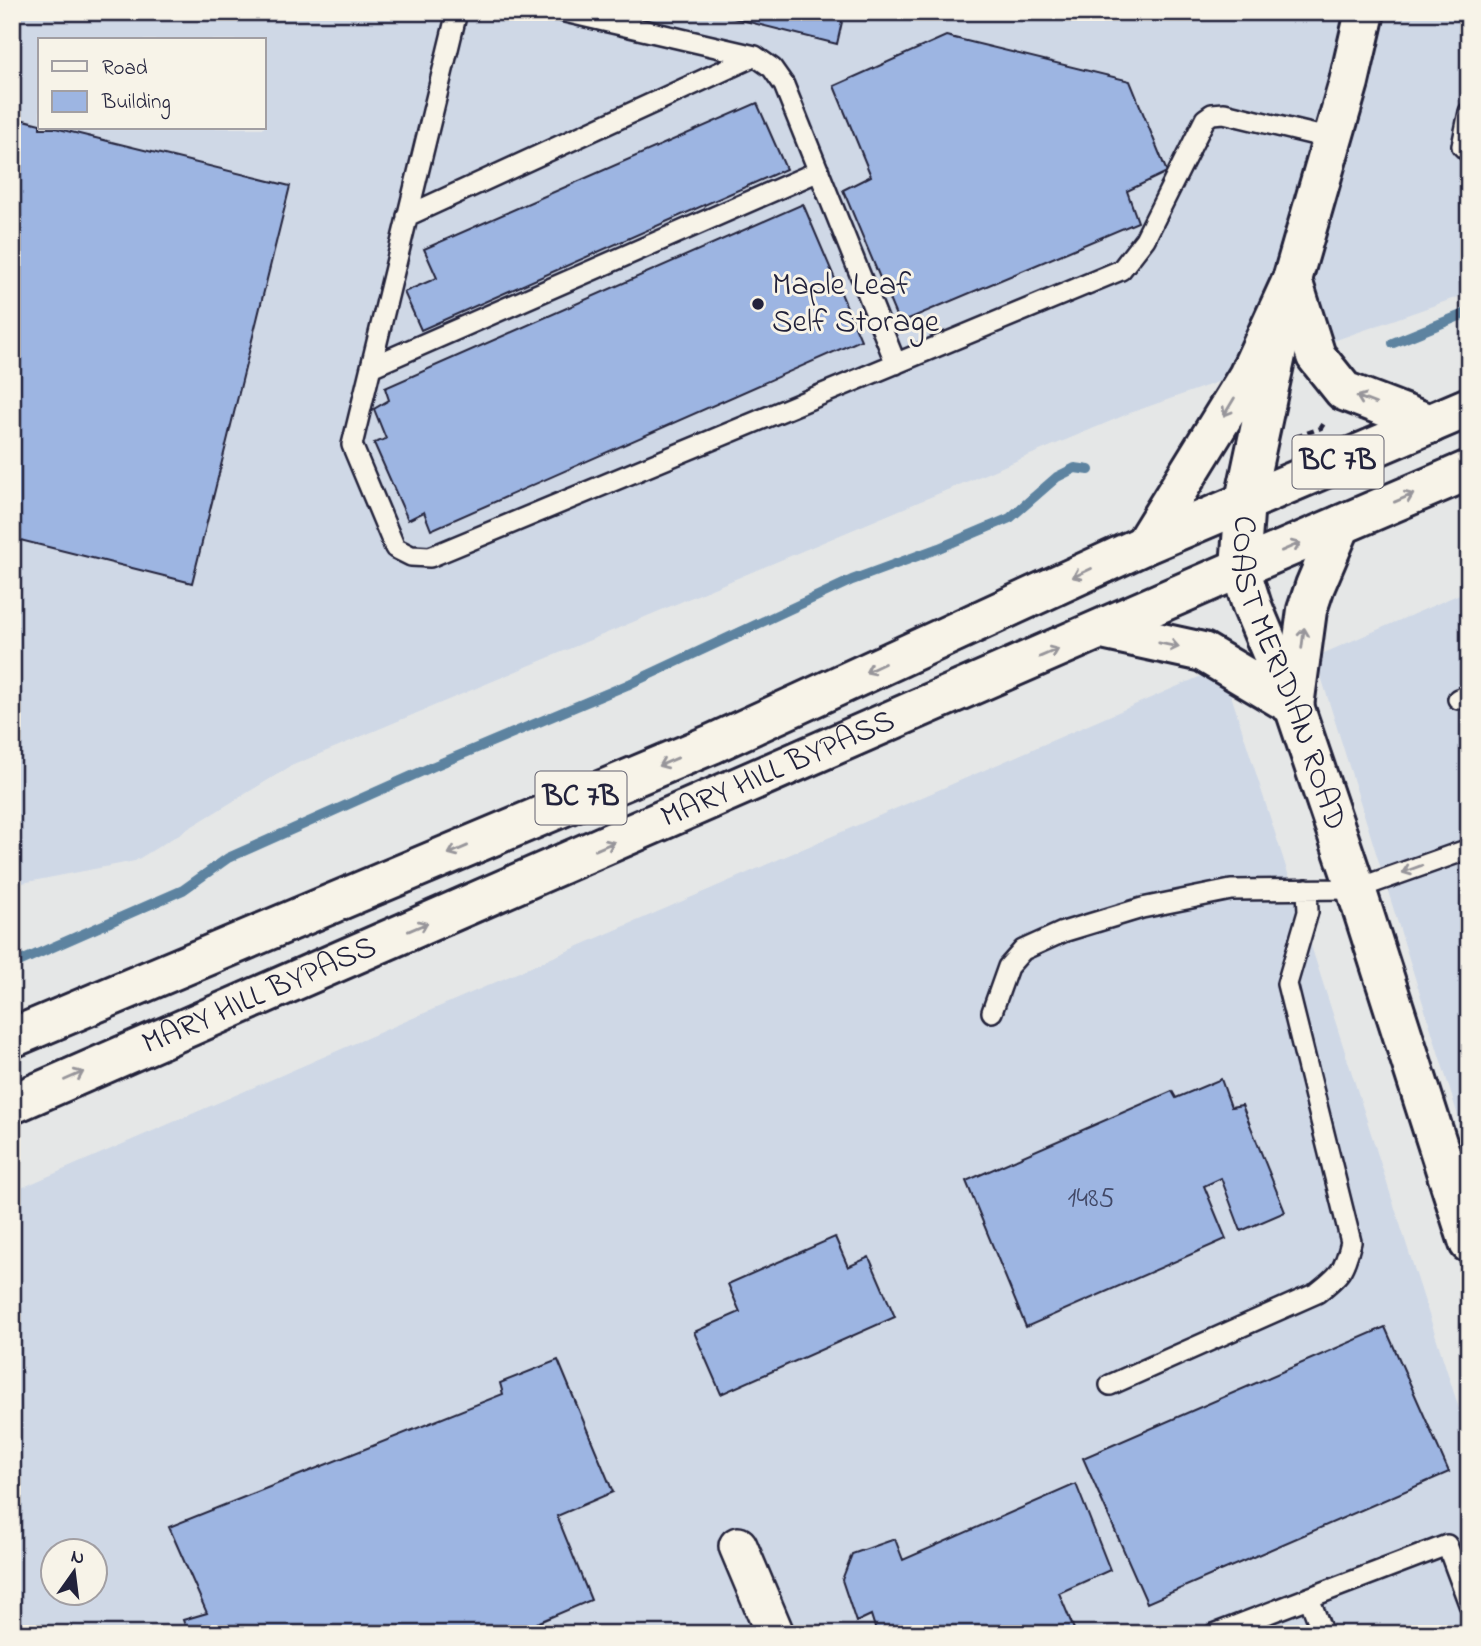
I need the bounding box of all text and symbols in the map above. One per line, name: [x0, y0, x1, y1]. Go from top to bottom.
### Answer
legend: [38, 38, 266, 130]
text: Road: [102, 54, 148, 84]
text: Building: [101, 88, 171, 120]
place label: Maple Leaf Self Storage: [772, 263, 940, 347]
marker: Maple Leaf Self Storage: [750, 296, 766, 312]
one-way arrow: [1355, 392, 1377, 405]
one-way arrow: [1222, 397, 1236, 417]
road number: BC 7B: [1292, 436, 1384, 489]
one-way arrow: [1393, 491, 1414, 504]
street label: COAST MERIDIAN ROAD: [1216, 514, 1358, 837]
one-way arrow: [1280, 539, 1301, 552]
one-way arrow: [1071, 567, 1093, 580]
one-way arrow: [1297, 628, 1310, 650]
one-way arrow: [1157, 638, 1180, 652]
one-way arrow: [1038, 646, 1059, 659]
one-way arrow: [865, 662, 886, 676]
street label: MARY HILL BYPASS: [654, 698, 903, 841]
one-way arrow: [657, 756, 679, 769]
road number: BC 7B: [536, 772, 626, 824]
one-way arrow: [593, 839, 615, 852]
one-way arrow: [447, 844, 469, 857]
one-way arrow: [1402, 864, 1424, 876]
one-way arrow: [407, 920, 428, 933]
street label: MARY HILL BYPASS: [135, 924, 384, 1068]
one-way arrow: [63, 1069, 84, 1082]
house number: 1485: [1068, 1179, 1114, 1220]
north arrow: [38, 1538, 108, 1608]
text: N: [68, 1543, 87, 1573]

